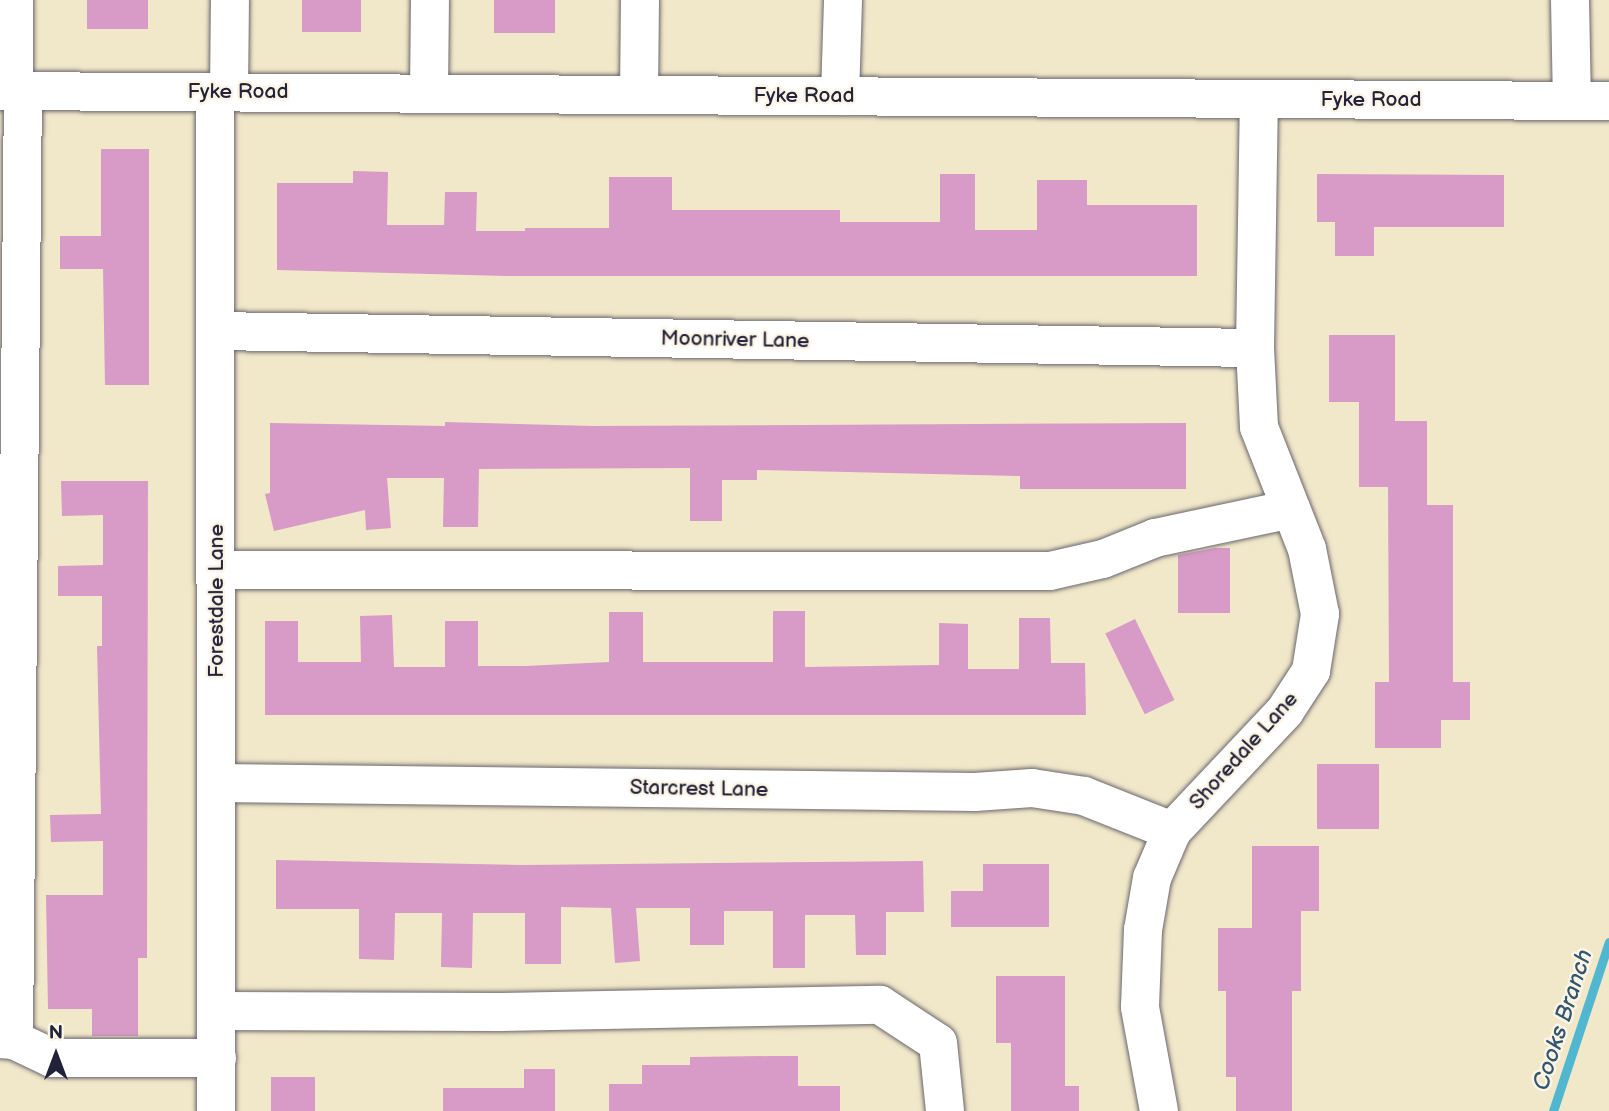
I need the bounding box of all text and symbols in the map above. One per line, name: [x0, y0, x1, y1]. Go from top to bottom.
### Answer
street label: Fyke Road: [188, 79, 288, 105]
street label: Fyke Road: [754, 83, 854, 109]
street label: Fyke Road: [1321, 87, 1421, 113]
street label: Moonriver Lane: [660, 326, 810, 354]
street label: Forestdale Lane: [204, 524, 230, 678]
street label: Shoredale Lane: [1184, 687, 1304, 815]
street label: Starcrest Lane: [630, 775, 768, 803]
water label: Cooks Branch: [1527, 946, 1599, 1094]
north arrow: [21, 1020, 91, 1090]
text: N: [49, 1022, 63, 1045]

